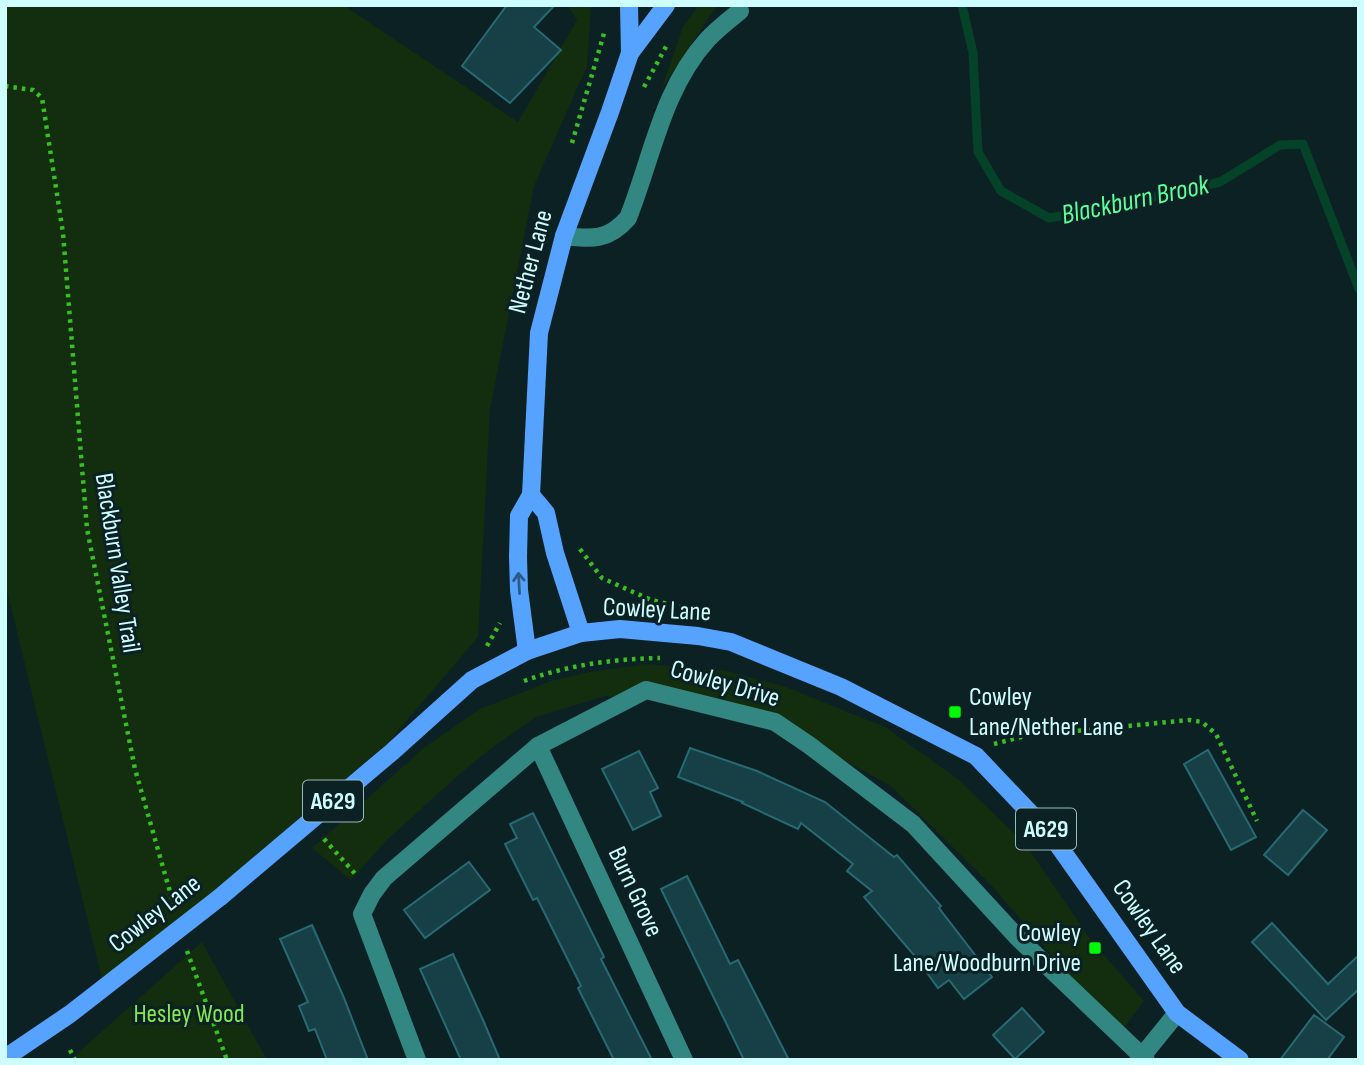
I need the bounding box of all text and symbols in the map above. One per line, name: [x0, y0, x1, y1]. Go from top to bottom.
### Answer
water label: Blackburn Brook: [1058, 168, 1213, 232]
street label: Nether Lane: [502, 207, 560, 317]
street label: Blackburn Valley Trail: [87, 471, 147, 655]
one-way arrow: [512, 572, 525, 595]
street label: Cowley Lane: [602, 592, 712, 628]
street label: Cowley Drive: [667, 654, 783, 714]
place label: Cowley Lane/Nether Lane: [969, 682, 1124, 743]
marker: Cowley Lane/Nether Lane: [947, 704, 963, 720]
road number: A629: [303, 780, 363, 822]
road number: A629: [1016, 808, 1076, 850]
street label: Burn Grove: [601, 842, 669, 942]
street label: Cowley Lane: [103, 868, 207, 960]
street label: Cowley Lane: [1105, 874, 1193, 980]
place label: Cowley Lane/Woodburn Drive: [893, 918, 1081, 979]
marker: Cowley Lane/Woodburn Drive: [1087, 940, 1103, 956]
park label: Hesley Wood: [133, 999, 245, 1030]

